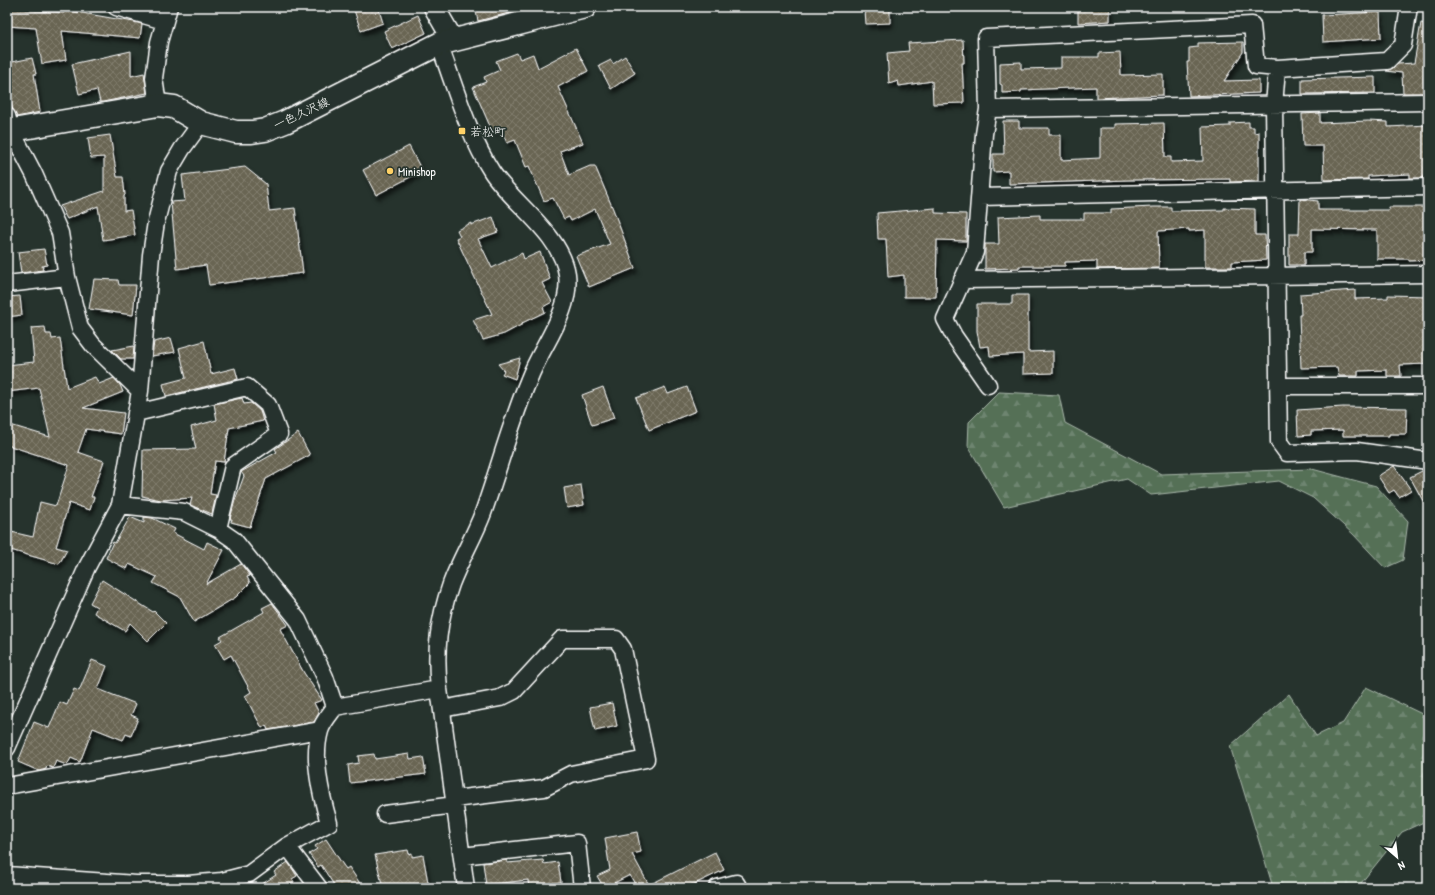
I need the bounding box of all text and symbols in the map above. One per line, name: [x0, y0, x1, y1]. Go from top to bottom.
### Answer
street label: 一色久沢線: [270, 93, 332, 133]
place label: 若松町: [470, 123, 506, 140]
marker: 若松町: [457, 126, 467, 136]
place label: Minishop: [398, 163, 436, 180]
marker: Minishop: [385, 166, 395, 176]
north arrow: [1377, 837, 1417, 877]
text: N: [1396, 858, 1408, 873]

